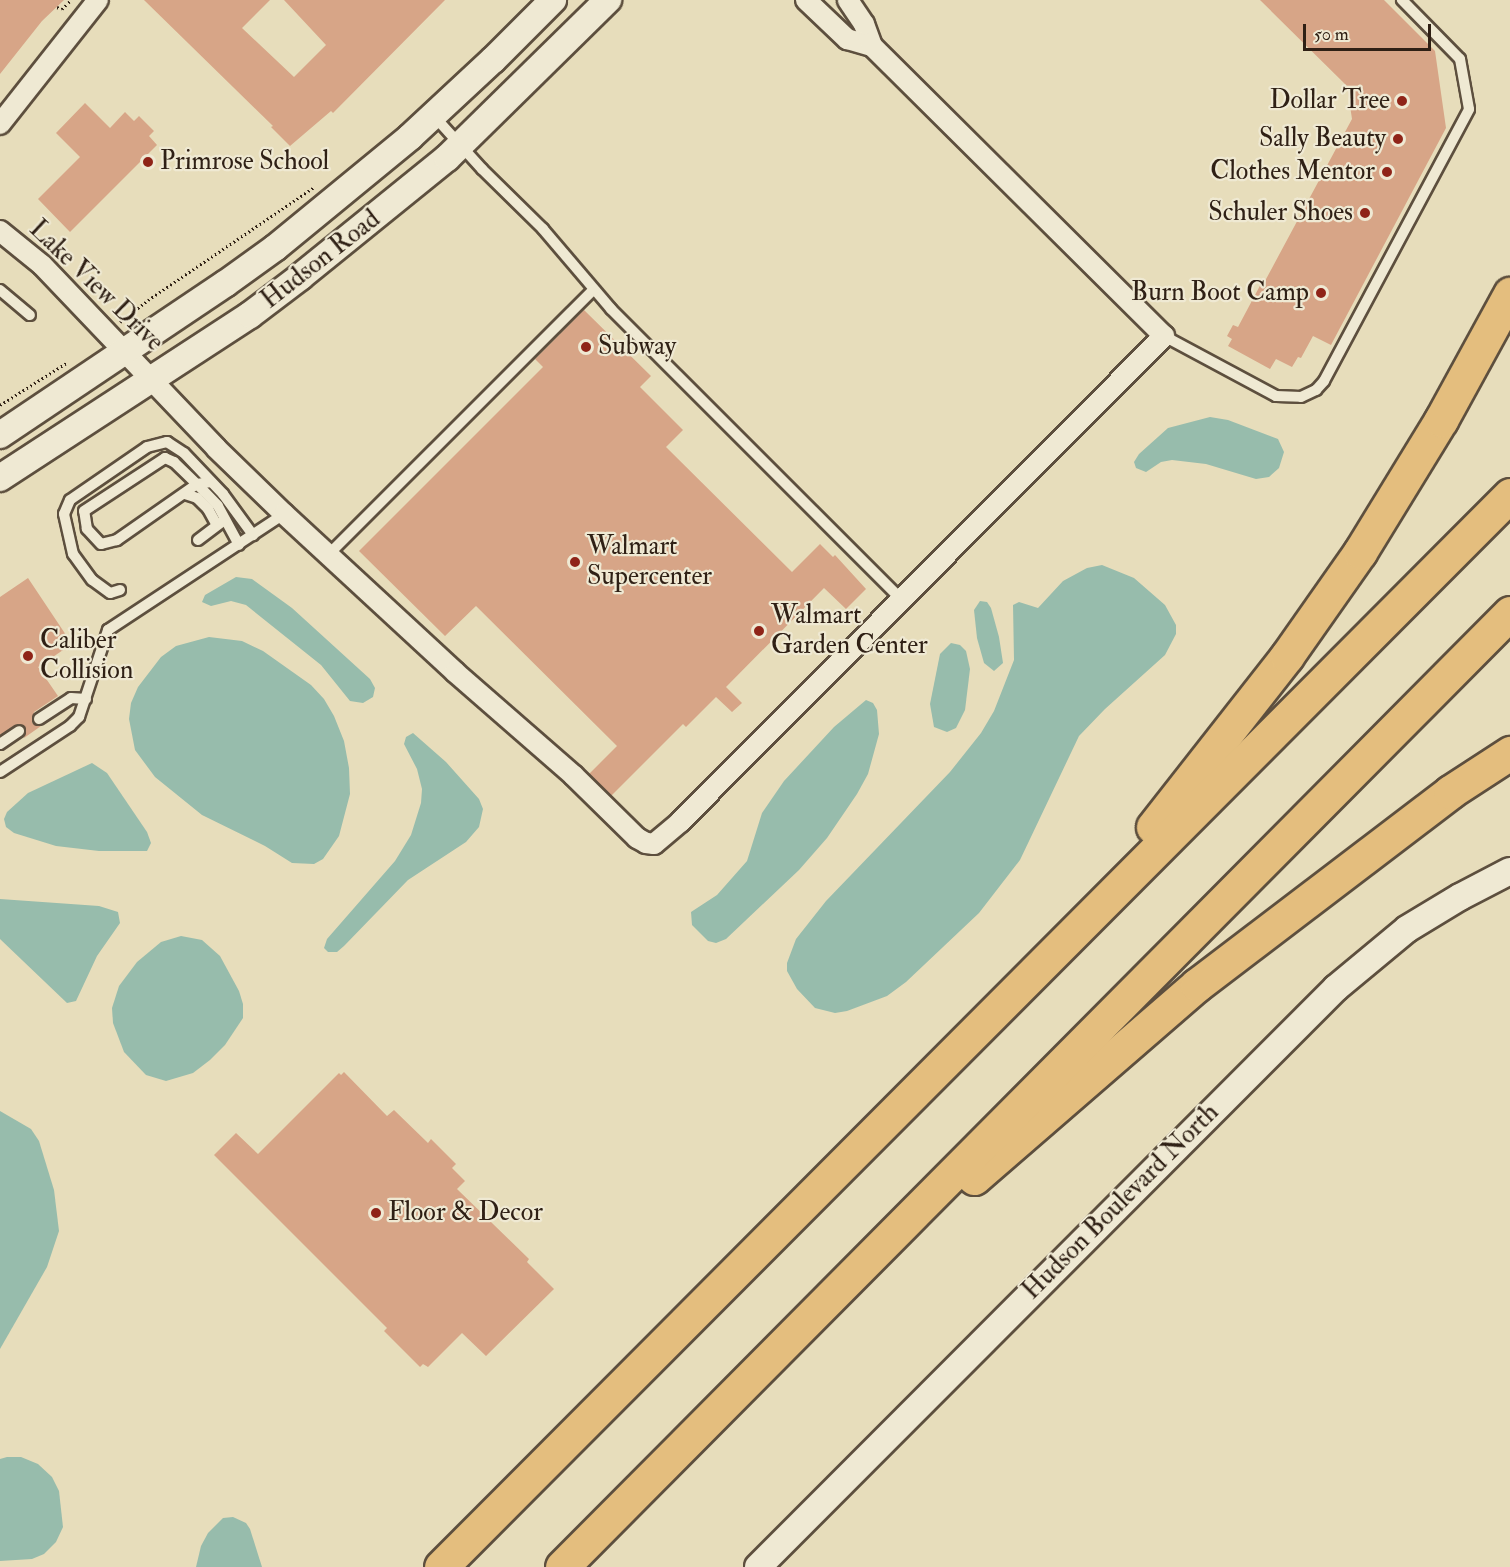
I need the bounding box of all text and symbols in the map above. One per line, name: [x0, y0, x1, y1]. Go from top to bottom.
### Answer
scale bar: [1306, 12, 1434, 50]
text: 50 m: [1314, 23, 1349, 46]
place label: Dollar Tree: [1269, 85, 1390, 117]
marker: Dollar Tree: [1395, 94, 1409, 108]
place label: Sally Beauty: [1259, 123, 1386, 155]
marker: Sally Beauty: [1391, 132, 1405, 146]
place label: Primrose School: [160, 146, 329, 178]
marker: Primrose School: [141, 155, 155, 169]
place label: Clothes Mentor: [1210, 156, 1375, 188]
marker: Clothes Mentor: [1380, 165, 1394, 179]
place label: Schuler Shoes: [1208, 197, 1353, 229]
street label: Hudson Road: [255, 204, 387, 316]
marker: Schuler Shoes: [1358, 206, 1372, 220]
street label: Lake View Drive: [22, 214, 170, 358]
place label: Burn Boot Camp: [1131, 277, 1309, 309]
marker: Burn Boot Camp: [1314, 286, 1328, 300]
place label: Subway: [598, 331, 676, 363]
marker: Subway: [579, 340, 593, 354]
place label: Walmart Supercenter: [587, 531, 712, 592]
marker: Walmart Supercenter: [568, 555, 582, 569]
place label: Walmart Garden Center: [771, 600, 928, 662]
marker: Walmart Garden Center: [752, 624, 766, 638]
place label: Caliber Collision: [40, 625, 133, 686]
marker: Caliber Collision: [21, 649, 35, 663]
street label: Hudson Boulevard North: [1016, 1097, 1226, 1307]
place label: Floor & Decor: [388, 1197, 543, 1229]
marker: Floor & Decor: [369, 1206, 383, 1220]

